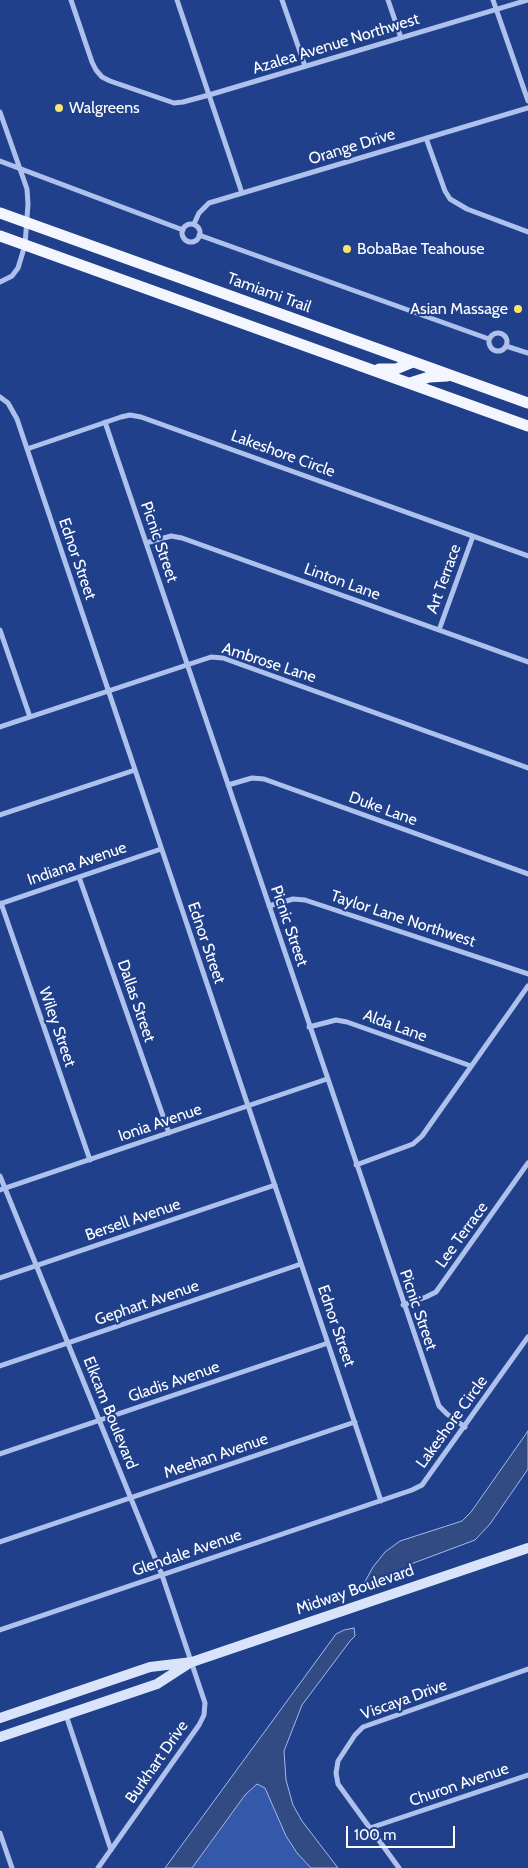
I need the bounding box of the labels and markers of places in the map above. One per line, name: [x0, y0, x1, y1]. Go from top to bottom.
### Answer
place label: Walgreens: [69, 98, 140, 118]
marker: Walgreens: [53, 102, 65, 114]
place label: BobaBae Teahouse: [357, 239, 484, 259]
marker: BobaBae Teahouse: [341, 243, 353, 255]
place label: Asian Massage: [410, 299, 508, 319]
marker: Asian Massage: [512, 303, 524, 315]

